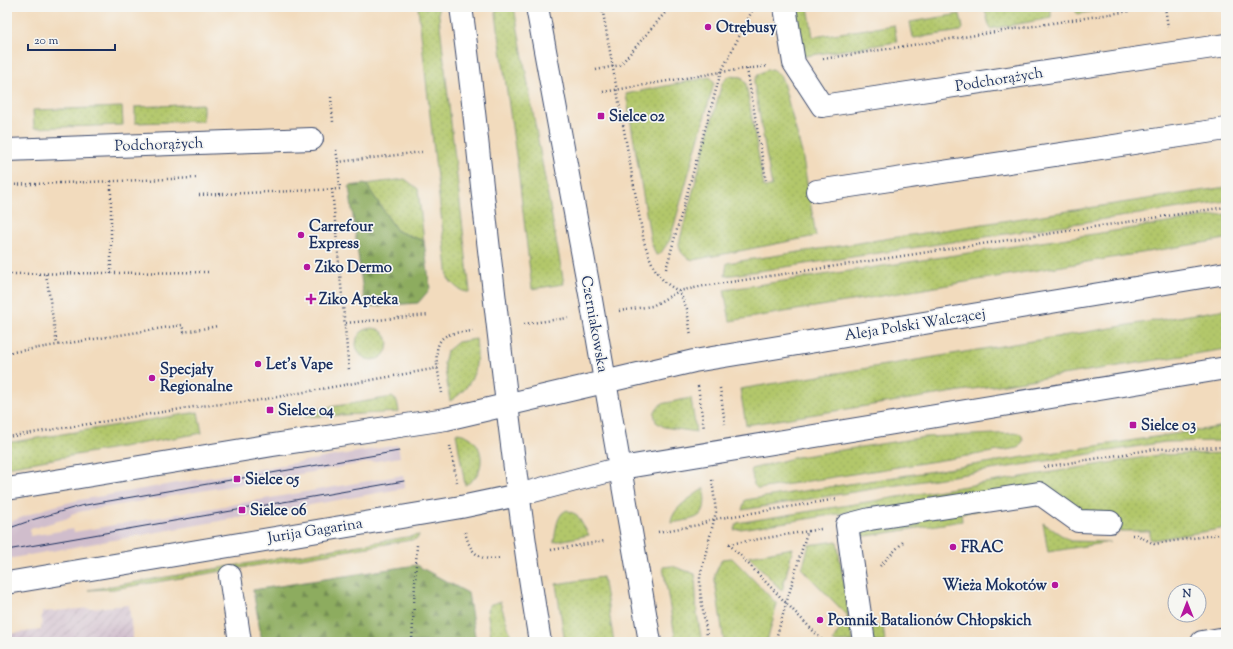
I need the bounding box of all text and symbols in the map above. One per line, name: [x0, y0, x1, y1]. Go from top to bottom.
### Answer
place label: Otrębusy: [716, 18, 777, 39]
marker: Otrębusy: [703, 22, 713, 32]
scale bar: [28, 26, 115, 52]
text: 20 m: [34, 32, 59, 50]
street label: Podchorążych: [954, 63, 1045, 98]
place label: Sielce 02: [609, 107, 666, 128]
marker: Sielce 02: [596, 111, 606, 121]
street label: Podchorążych: [114, 133, 204, 158]
place label: Carrefour Express: [309, 217, 374, 255]
marker: Carrefour Express: [296, 230, 306, 240]
place label: Ziko Dermo: [315, 258, 392, 279]
marker: Ziko Dermo: [302, 262, 312, 272]
street label: Czerniakowska: [575, 274, 612, 374]
place label: Ziko Apteka: [319, 290, 398, 311]
marker: Ziko Apteka: [306, 294, 316, 304]
street label: Aleja Polski Walczącej: [843, 304, 987, 347]
place label: Let's Vape: [266, 355, 333, 376]
marker: Let's Vape: [253, 359, 263, 369]
place label: Specjały Regionalne: [160, 360, 233, 398]
marker: Specjały Regionalne: [147, 373, 157, 383]
place label: Sielce 04: [278, 401, 334, 422]
marker: Sielce 04: [265, 405, 275, 415]
place label: Sielce 03: [1141, 416, 1196, 437]
marker: Sielce 03: [1128, 420, 1138, 430]
place label: Sielce 05: [245, 470, 300, 491]
marker: Sielce 05: [232, 474, 242, 484]
place label: Sielce 06: [250, 501, 307, 522]
marker: Sielce 06: [237, 505, 247, 515]
street label: Jurija Gagarina: [265, 514, 364, 550]
place label: FRAC: [961, 538, 1004, 559]
marker: FRAC: [948, 542, 958, 552]
place label: Wieża Mokotów: [942, 576, 1048, 597]
marker: Wieża Mokotów: [1050, 580, 1060, 590]
north arrow: [1167, 583, 1207, 623]
text: N: [1182, 586, 1192, 602]
place label: Pomnik Batalionów Chłopskich: [828, 611, 1032, 632]
marker: Pomnik Batalionów Chłopskich: [815, 615, 825, 625]

